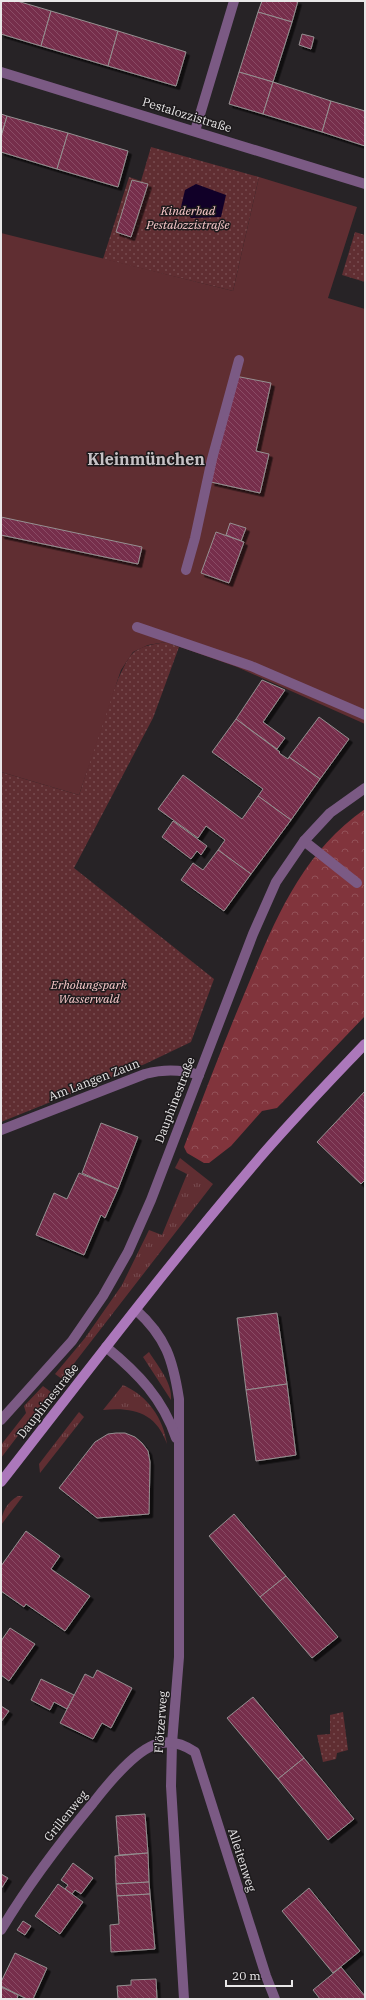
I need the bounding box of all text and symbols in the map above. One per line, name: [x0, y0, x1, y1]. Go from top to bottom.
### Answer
street label: Pestalozzistraße: [141, 94, 234, 135]
park label: Kinderbad Pestalozzistraße: [145, 203, 230, 232]
district label: Kleinmünchen: [87, 449, 205, 469]
park label: Erholungspark Wasserwald: [50, 977, 128, 1006]
street label: Am Langen Zaun: [46, 1055, 142, 1104]
street label: Dauphinestraße: [151, 1055, 198, 1145]
street label: Dauphinestraße: [14, 1360, 82, 1441]
street label: Flötzerweg: [151, 1690, 170, 1754]
street label: Grillenweg: [41, 1787, 91, 1844]
street label: Alleitenweg: [225, 1826, 260, 1894]
scale bar: [226, 1962, 292, 1988]
text: 20 m: [232, 1968, 261, 1983]

